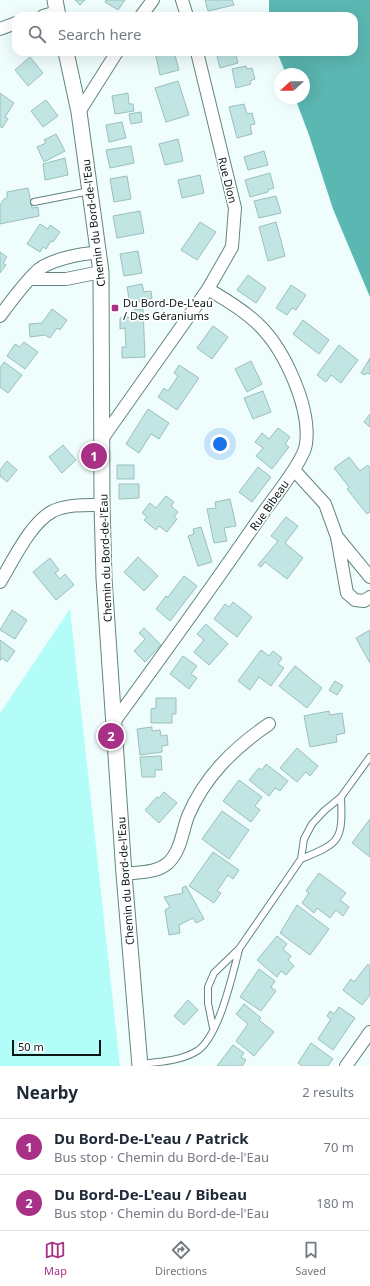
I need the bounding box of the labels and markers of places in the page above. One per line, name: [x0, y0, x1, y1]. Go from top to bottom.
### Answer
place label: Du Bord-De-L'eau / Des Géraniums: [123, 295, 213, 323]
marker: Du Bord-De-L'eau / Des Géraniums: [110, 303, 120, 313]
pin: 1: [81, 441, 107, 471]
pin: 2: [98, 721, 124, 751]

